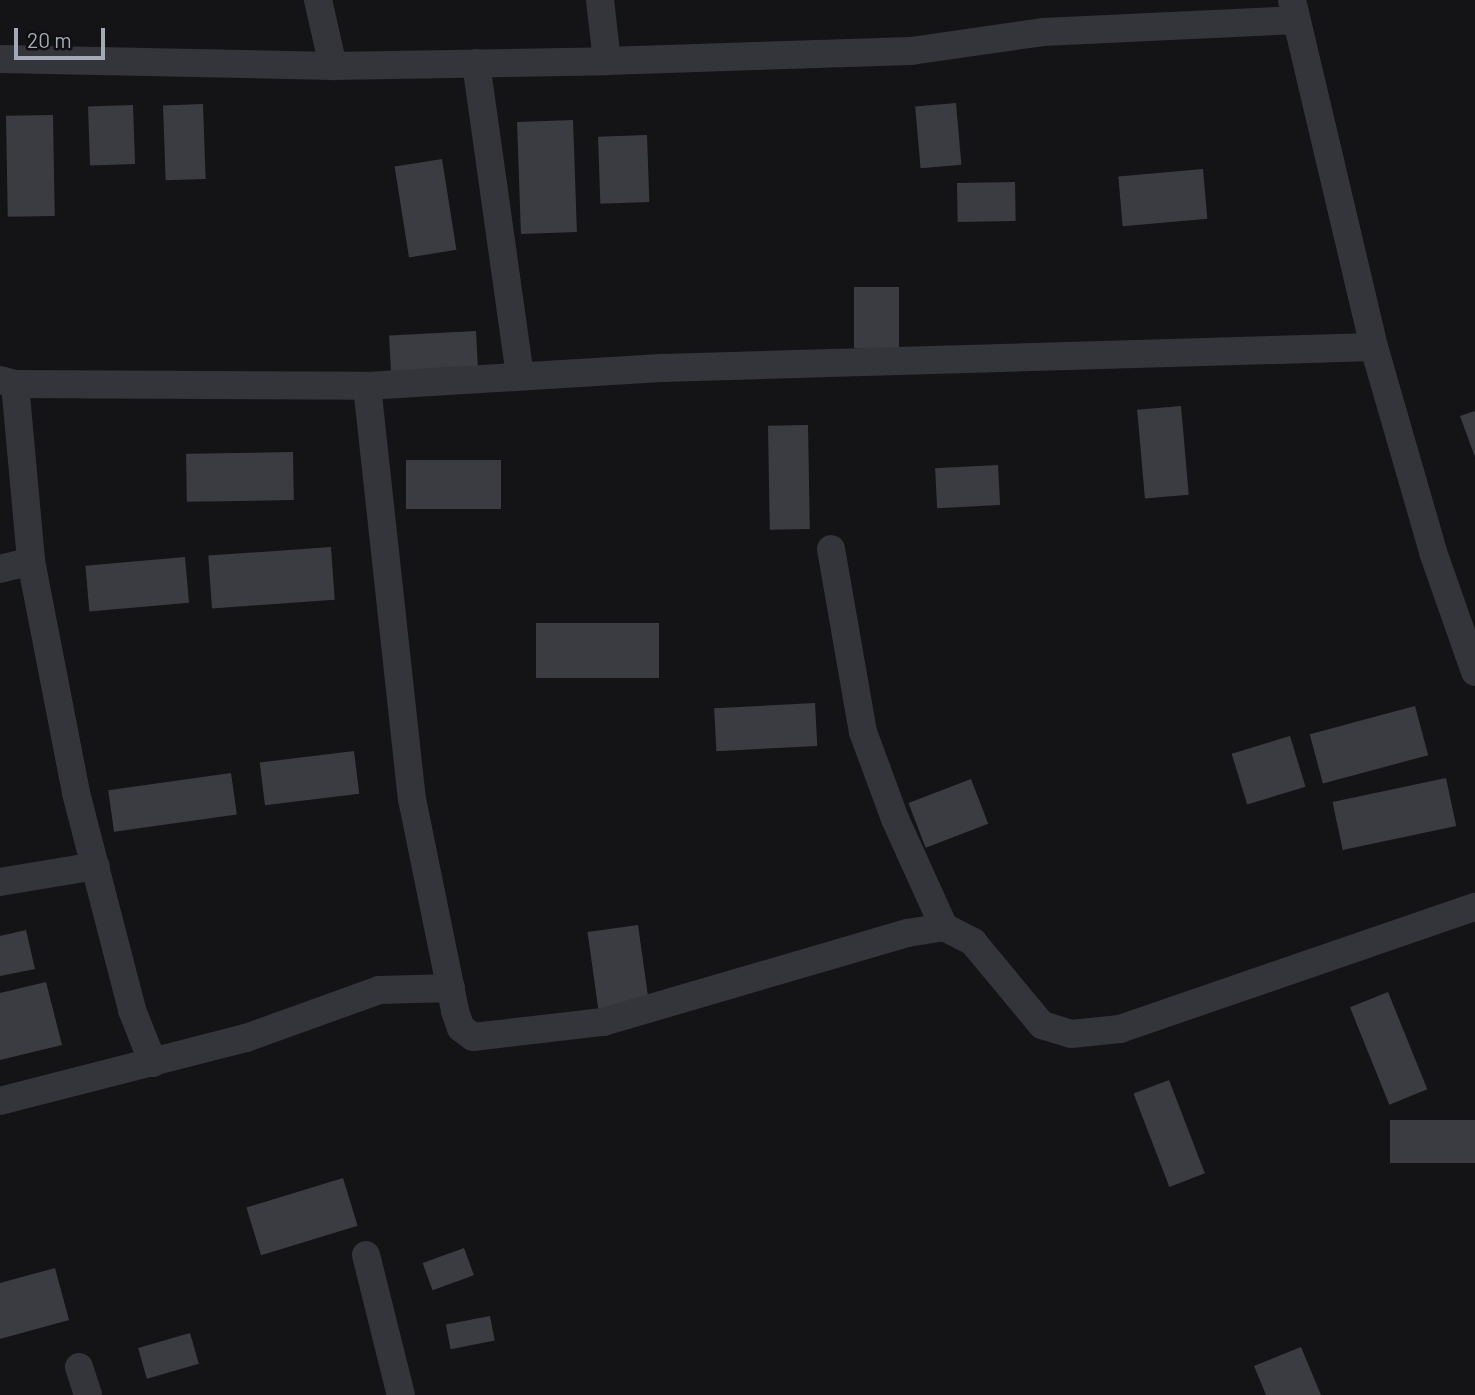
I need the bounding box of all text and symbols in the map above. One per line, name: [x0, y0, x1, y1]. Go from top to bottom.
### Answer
scale bar: [18, 14, 108, 58]
text: 20 m: [27, 27, 72, 52]

